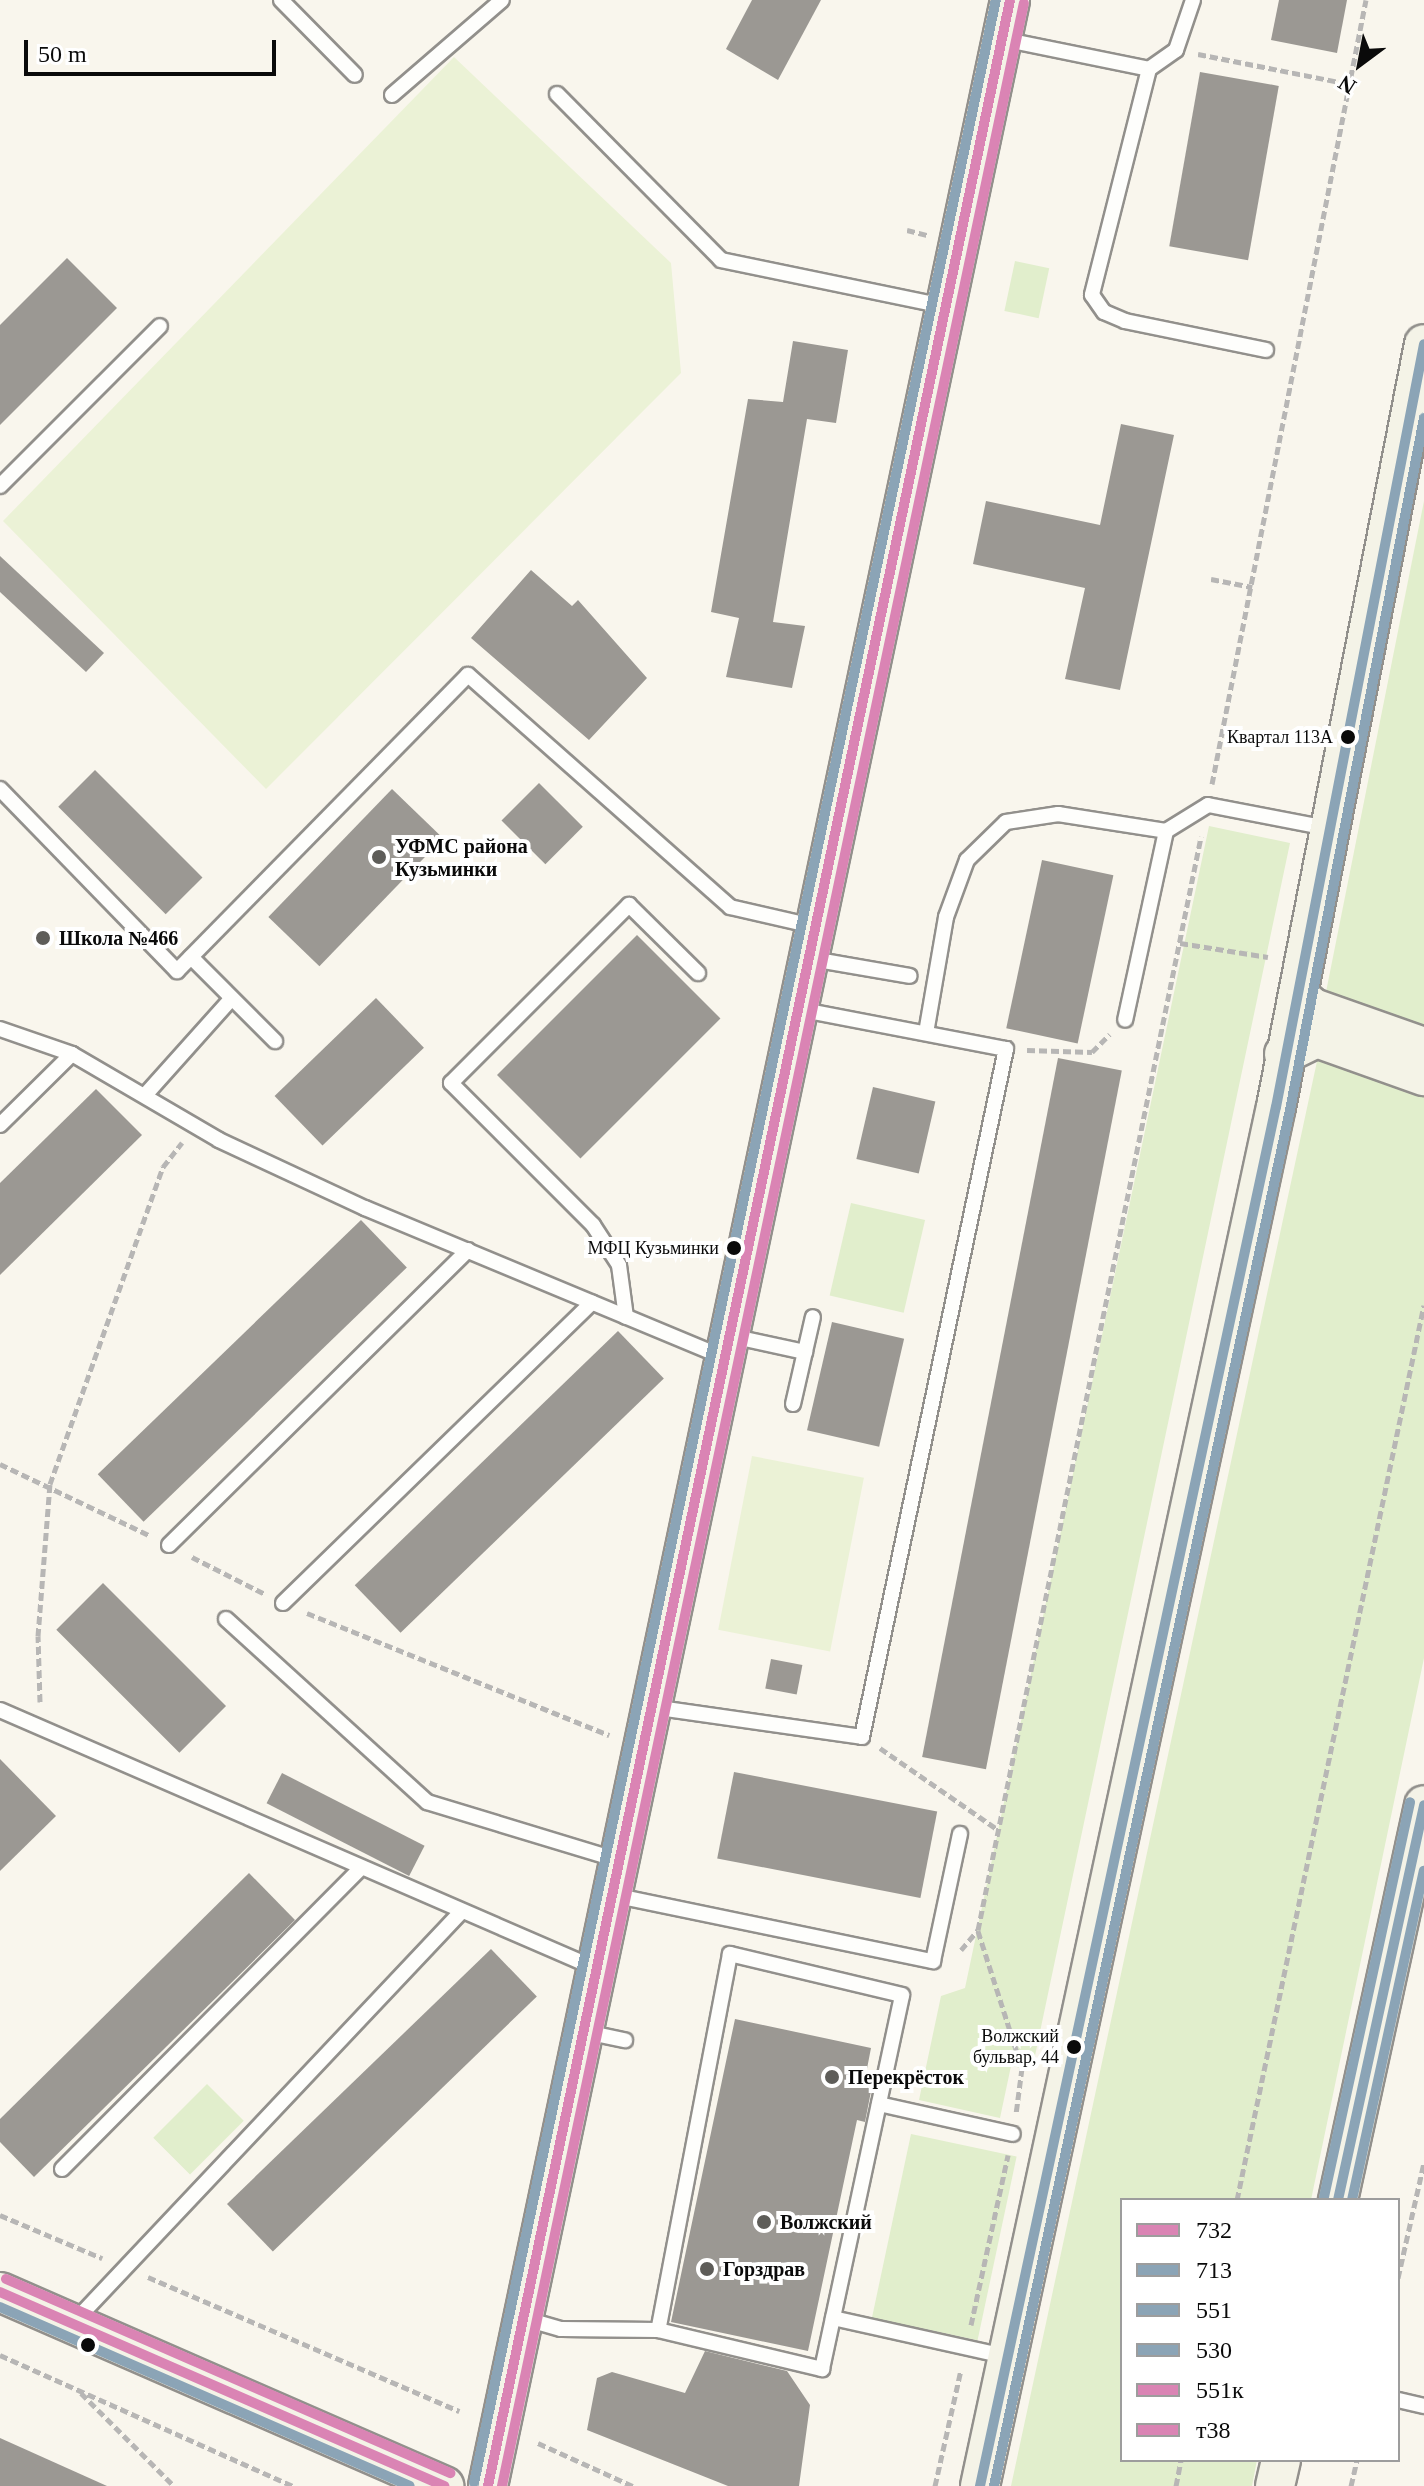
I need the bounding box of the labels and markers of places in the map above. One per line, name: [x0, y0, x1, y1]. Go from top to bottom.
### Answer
place label: Квартал 113А: [1227, 726, 1333, 748]
marker: Квартал 113А: [1340, 729, 1356, 745]
place label: УФМС района Кузьминки: [395, 834, 528, 881]
marker: УФМС района Кузьминки: [370, 848, 388, 866]
place label: Школа №466: [59, 926, 178, 950]
marker: Школа №466: [34, 929, 52, 947]
place label: МФЦ Кузьминки: [588, 1237, 719, 1259]
marker: МФЦ Кузьминки: [726, 1240, 742, 1256]
place label: Волжский бульвар, 44: [973, 2026, 1059, 2068]
marker: Волжский бульвар, 44: [1066, 2039, 1082, 2055]
place label: Перекрёсток: [848, 2065, 964, 2089]
marker: Перекрёсток: [823, 2068, 841, 2086]
place label: Волжский: [780, 2210, 872, 2234]
marker: Волжский: [755, 2213, 773, 2231]
place label: Горздрав: [723, 2257, 805, 2281]
marker: Горздрав: [698, 2260, 716, 2278]
unlabelled marker: [80, 2337, 96, 2353]

